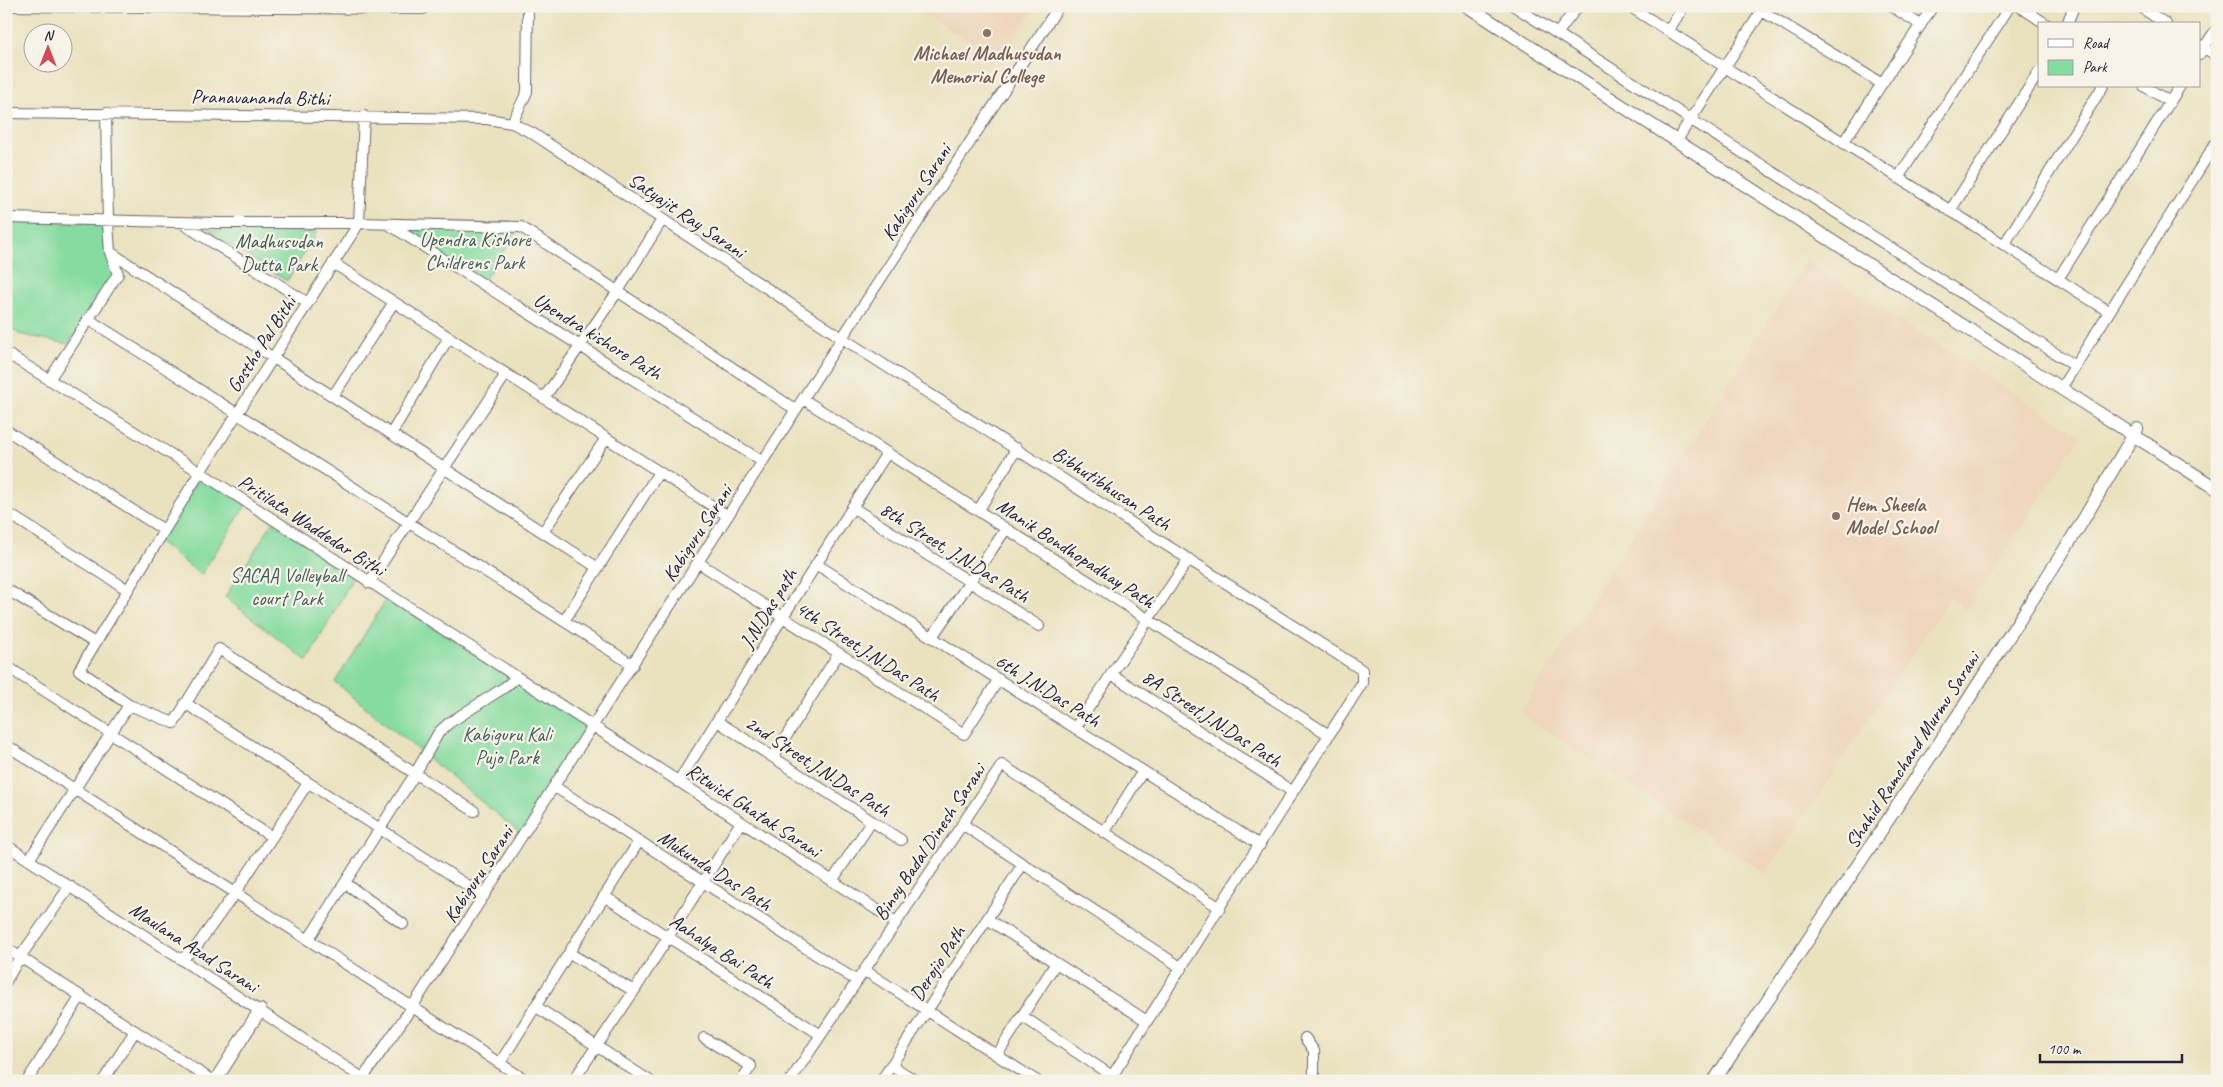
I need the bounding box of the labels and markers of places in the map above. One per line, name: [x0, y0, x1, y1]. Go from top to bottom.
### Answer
marker: Michael Madhusudan Memorial College: [981, 27, 993, 39]
place label: Michael Madhusudan Memorial College: [913, 41, 1061, 89]
place label: Hem Sheela Model School: [1846, 492, 1939, 540]
marker: Hem Sheela Model School: [1830, 510, 1842, 522]

